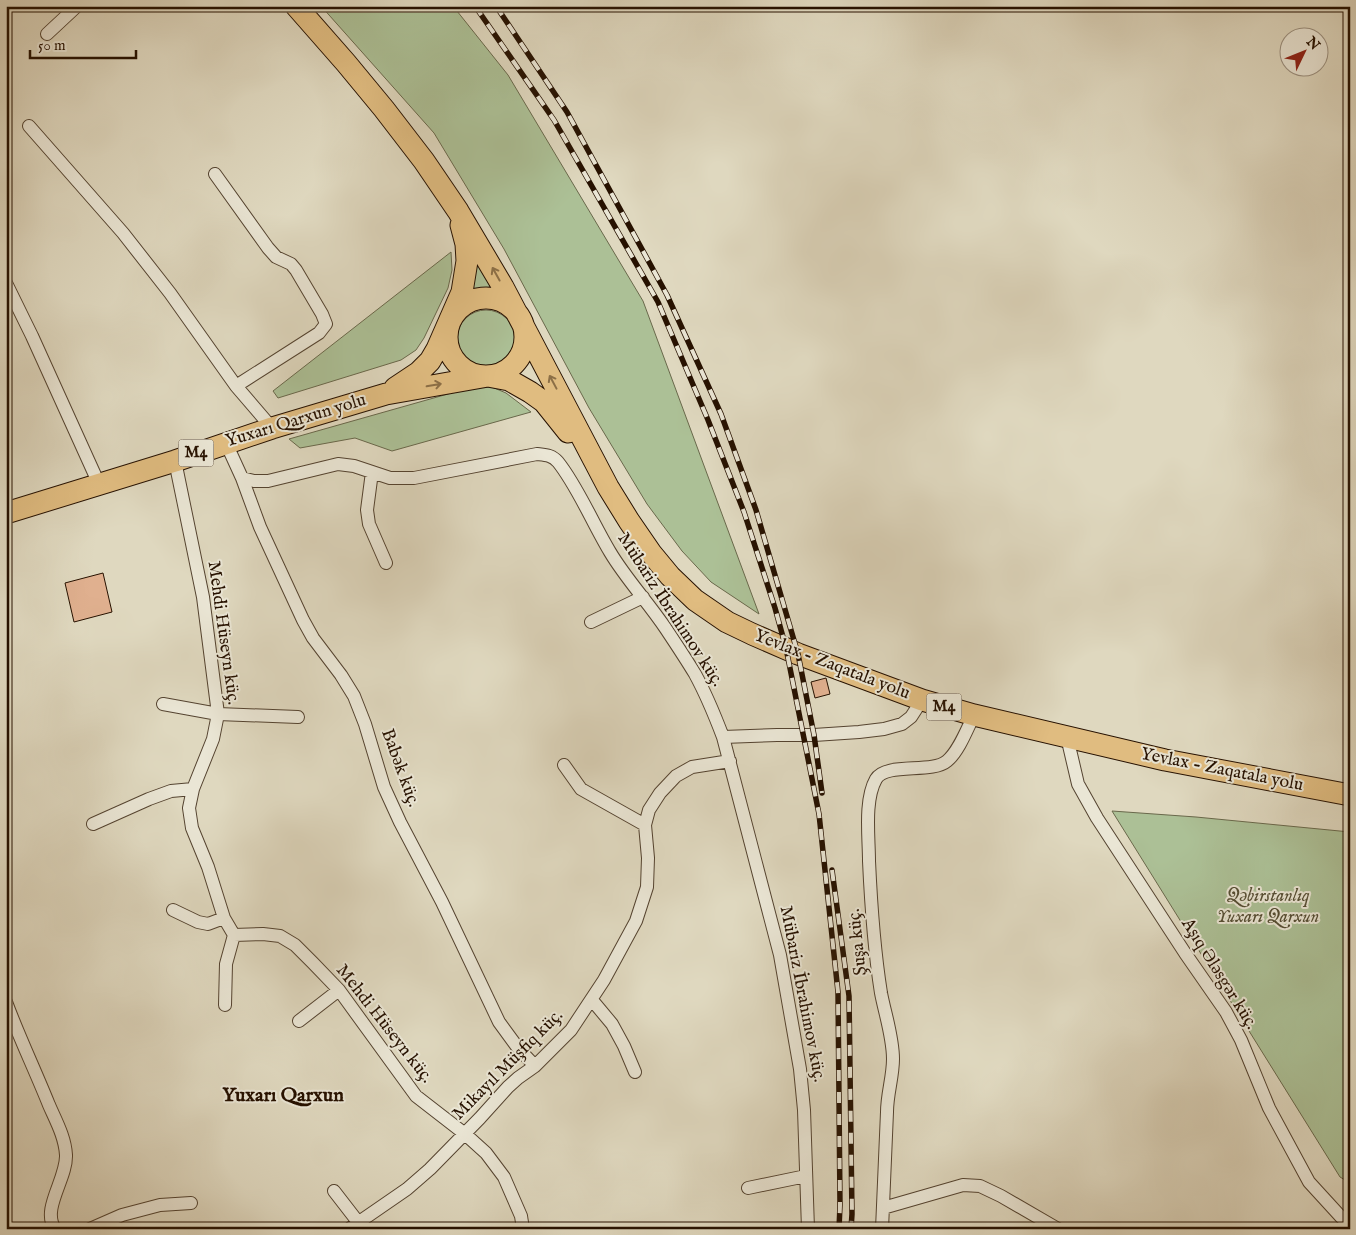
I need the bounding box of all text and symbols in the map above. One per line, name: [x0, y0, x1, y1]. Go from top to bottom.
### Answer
scale bar: [30, 28, 136, 60]
north arrow: [1278, 28, 1328, 78]
text: N: [1301, 33, 1323, 54]
text: 50 m: [38, 36, 66, 55]
one-way arrow: [491, 267, 500, 282]
one-way arrow: [548, 374, 558, 389]
one-way arrow: [426, 380, 442, 390]
street label: Yuxarı Qarxun yolu: [223, 389, 369, 453]
road number: M4: [178, 439, 214, 466]
street label: Mübariz İbrahimov küç.: [612, 528, 729, 691]
street label: Mehdi Hüseyn küç.: [202, 560, 244, 706]
street label: Yevlax - Zaqatala yolu: [751, 625, 913, 705]
road number: M4: [926, 694, 962, 720]
street label: Babək küç.: [375, 726, 425, 810]
street label: Yevlax - Zaqatala yolu: [1139, 743, 1305, 797]
park label: Qəbirstanlıq Yuxarı Qarxun: [1217, 885, 1319, 929]
street label: Mübariz İbrahimov küç.: [774, 904, 831, 1084]
street label: Şuşa küç.: [843, 907, 873, 977]
street label: Aşıq Ələsgər küç.: [1175, 913, 1262, 1034]
street label: Mehdi Hüseyn küç.: [330, 960, 438, 1088]
street label: Mikayıl Müşfiq küç.: [448, 1005, 568, 1125]
district label: Yuxarı Qarxun: [222, 1083, 344, 1108]

